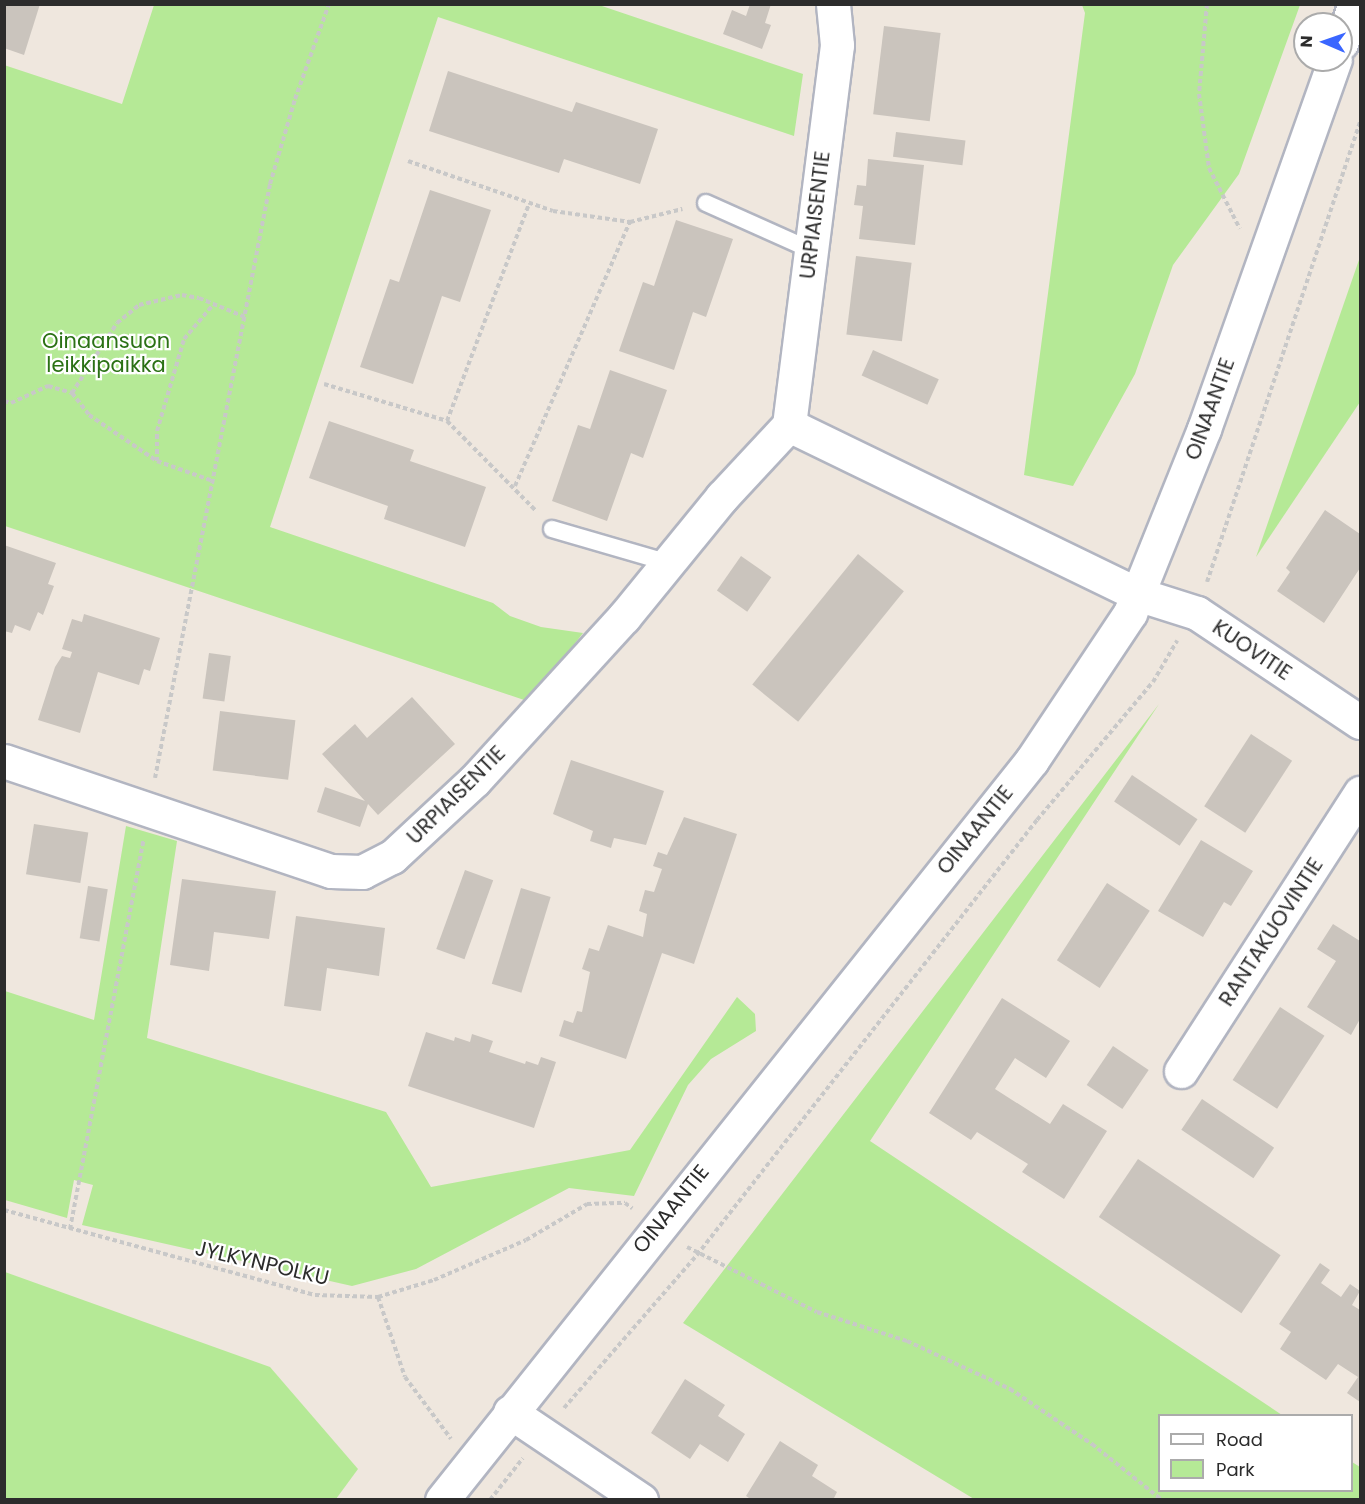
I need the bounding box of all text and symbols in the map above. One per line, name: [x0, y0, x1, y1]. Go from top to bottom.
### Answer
north arrow: [1293, 12, 1353, 72]
text: N: [1295, 35, 1318, 48]
street label: URPIAISENTIE: [795, 150, 835, 280]
park label: Oinaansuon leikkipaikka: [42, 328, 170, 378]
street label: OINAANTIE: [1180, 355, 1240, 463]
street label: KUOVITIE: [1208, 614, 1296, 686]
street label: URPIAISENTIE: [402, 741, 510, 849]
street label: OINAANTIE: [932, 781, 1018, 879]
street label: RANTAKUOVINTIE: [1214, 853, 1328, 1011]
street label: OINAANTIE: [628, 1160, 714, 1258]
street label: JYLKYNPOLKU: [193, 1235, 331, 1291]
legend: [1158, 1414, 1353, 1492]
text: Road: [1216, 1427, 1263, 1452]
text: Park: [1216, 1457, 1255, 1482]

